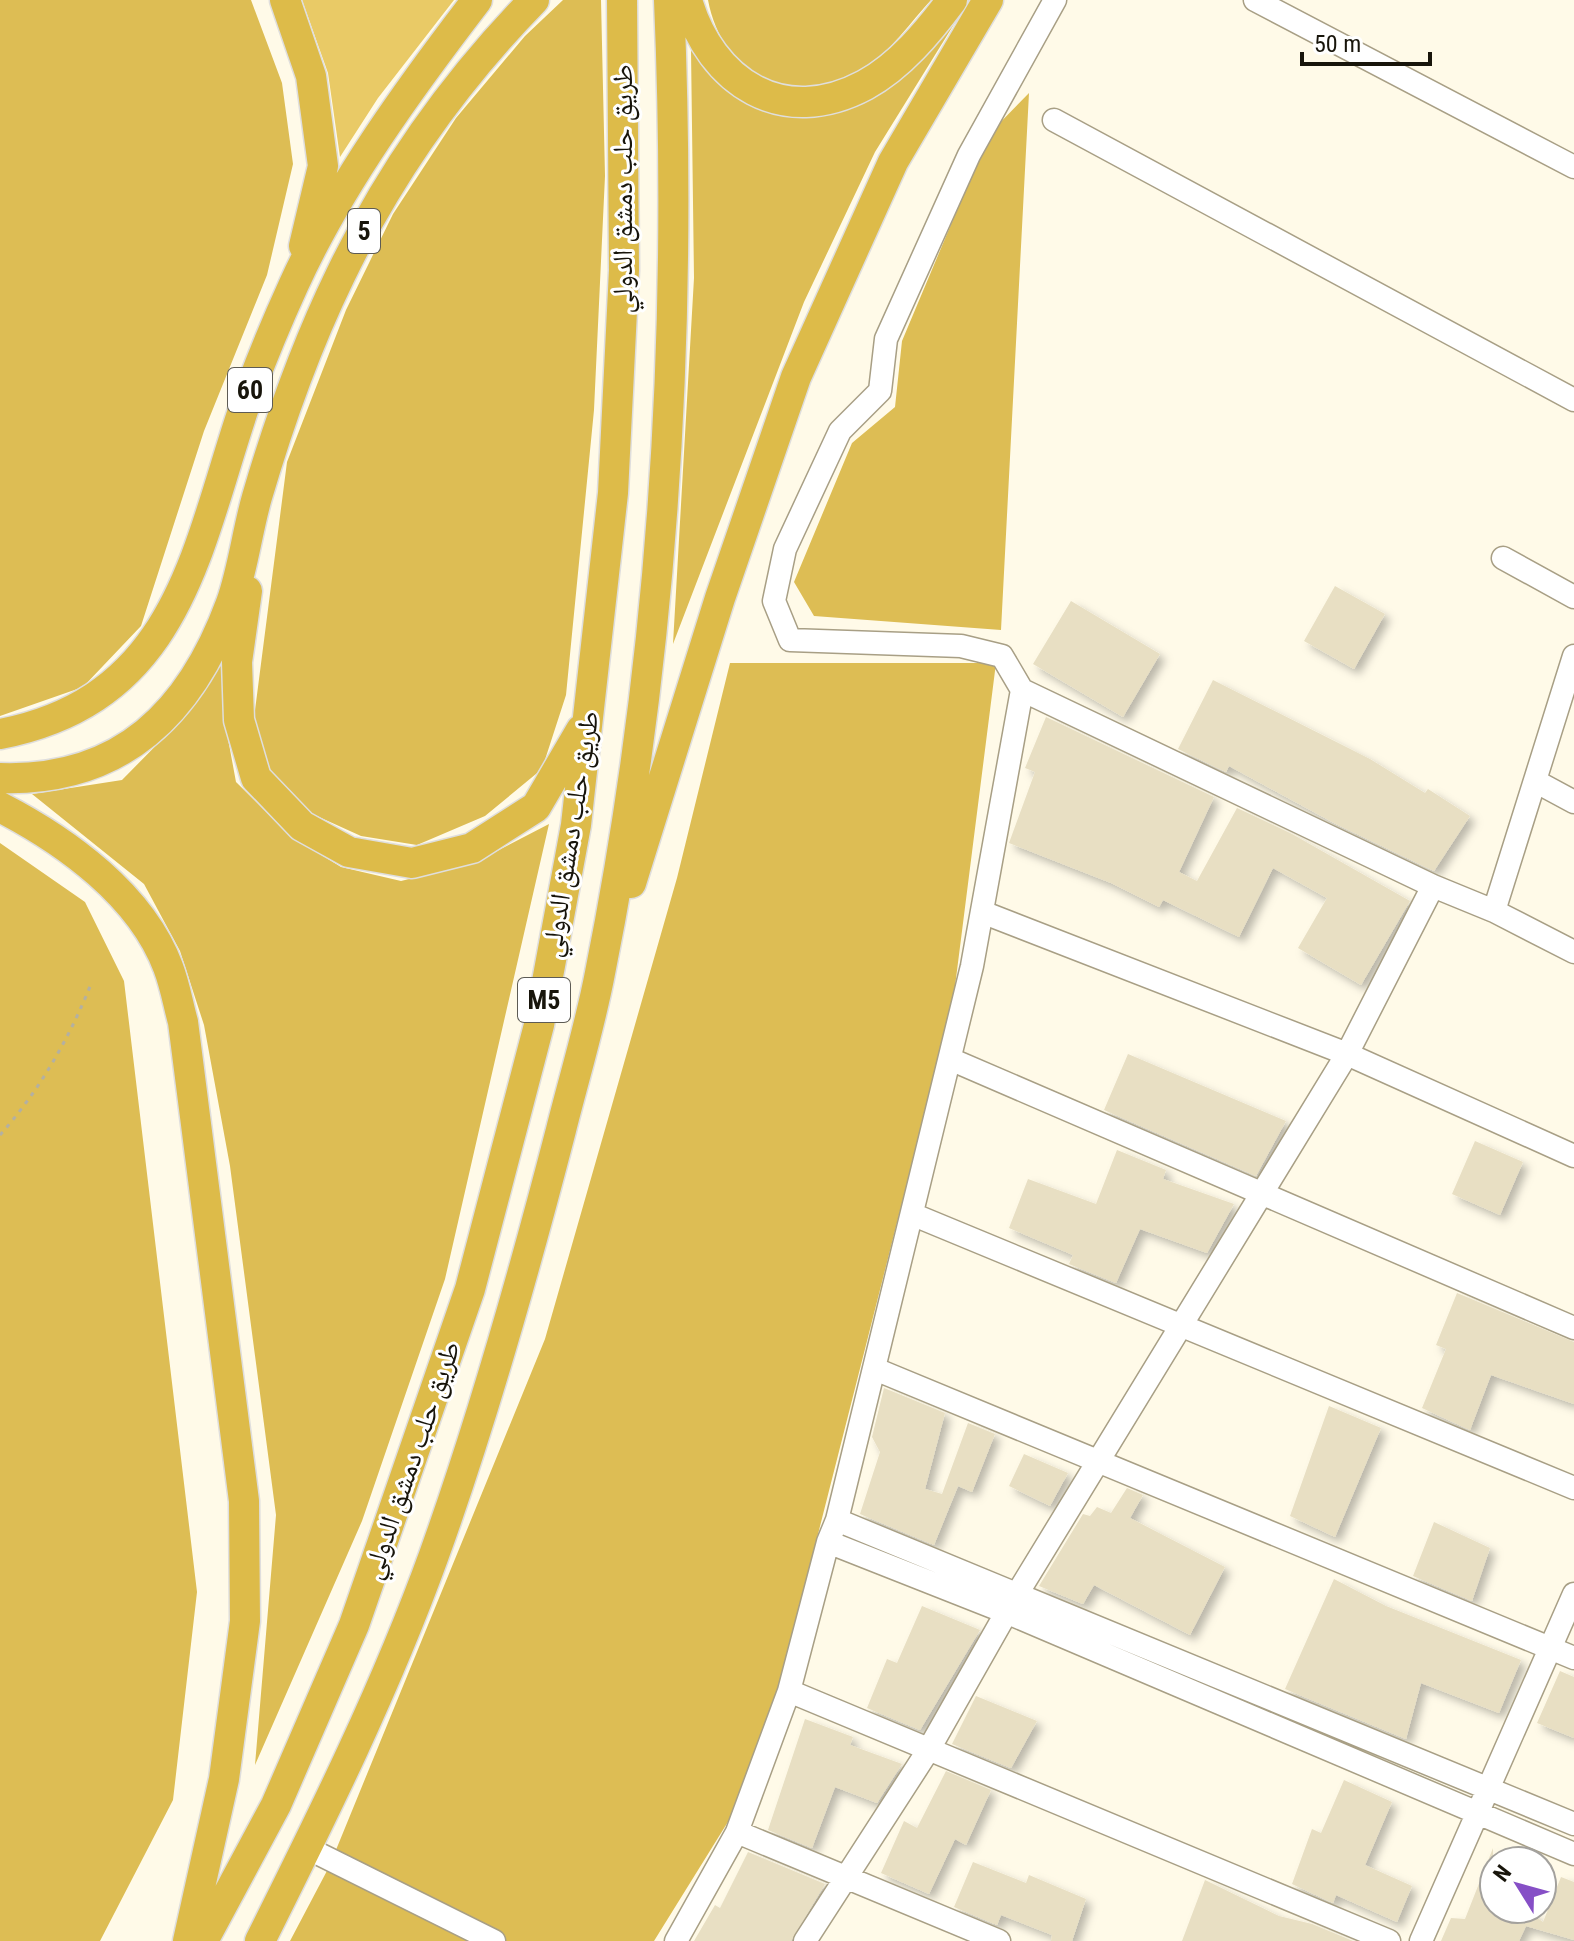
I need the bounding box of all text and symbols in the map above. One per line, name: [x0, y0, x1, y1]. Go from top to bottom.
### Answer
scale bar: [1302, 16, 1430, 66]
text: 50 m: [1314, 30, 1361, 58]
street label: طريق حلب دمشق الدولي: [606, 64, 645, 314]
road number: 5: [348, 209, 380, 253]
road number: 60: [228, 368, 272, 412]
street label: طريق حلب دمشق الدولي: [534, 708, 612, 961]
road number: M5: [518, 978, 570, 1022]
street label: طريق حلب دمشق الدولي: [355, 1337, 473, 1585]
north arrow: [1478, 1845, 1558, 1925]
text: N: [1488, 1860, 1516, 1886]

